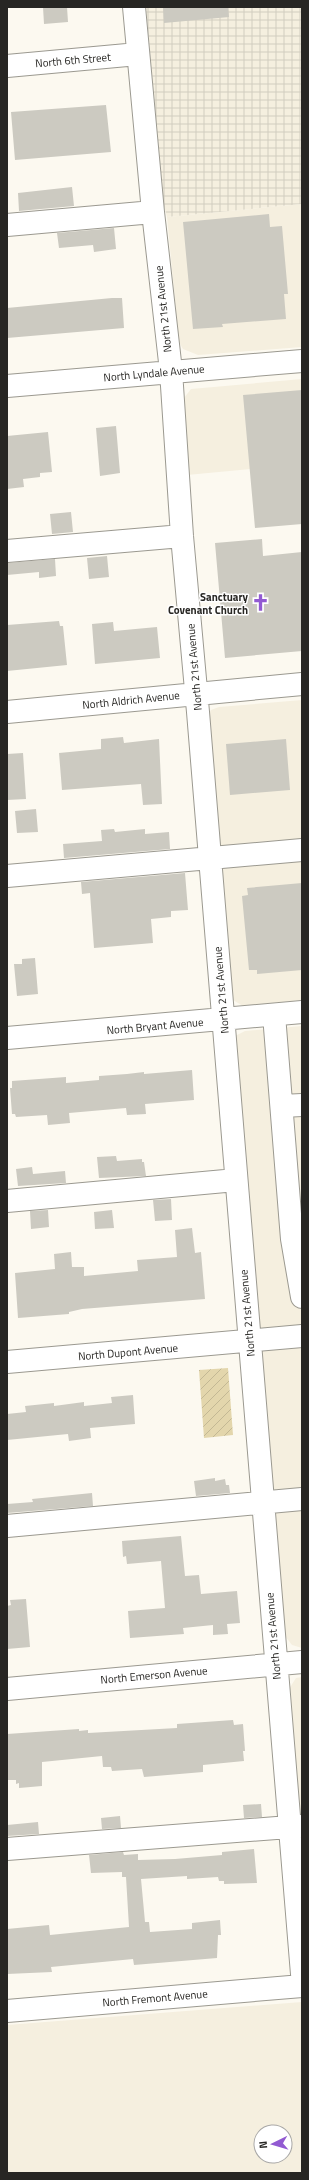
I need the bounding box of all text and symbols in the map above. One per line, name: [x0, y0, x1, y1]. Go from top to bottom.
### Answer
street label: North 6th Street: [35, 49, 112, 71]
street label: North 21st Avenue: [150, 264, 176, 353]
street label: North Lyndale Avenue: [103, 361, 206, 385]
place label: Sanctuary Covenant Church: [168, 589, 248, 618]
church icon: Sanctuary Covenant Church: [251, 593, 271, 613]
street label: North 21st Avenue: [182, 622, 206, 711]
street label: North Aldrich Avenue: [82, 687, 181, 713]
street label: North 21st Avenue: [209, 945, 233, 1034]
street label: North Bryant Avenue: [106, 1014, 204, 1038]
street label: North 21st Avenue: [235, 1268, 259, 1357]
street label: North Dupont Avenue: [77, 1340, 179, 1364]
street label: North 21st Avenue: [261, 1591, 285, 1680]
street label: North Emerson Avenue: [100, 1662, 209, 1688]
street label: North Fremont Avenue: [102, 1985, 209, 2011]
north arrow: [253, 2124, 293, 2164]
text: N: [255, 2140, 271, 2149]

